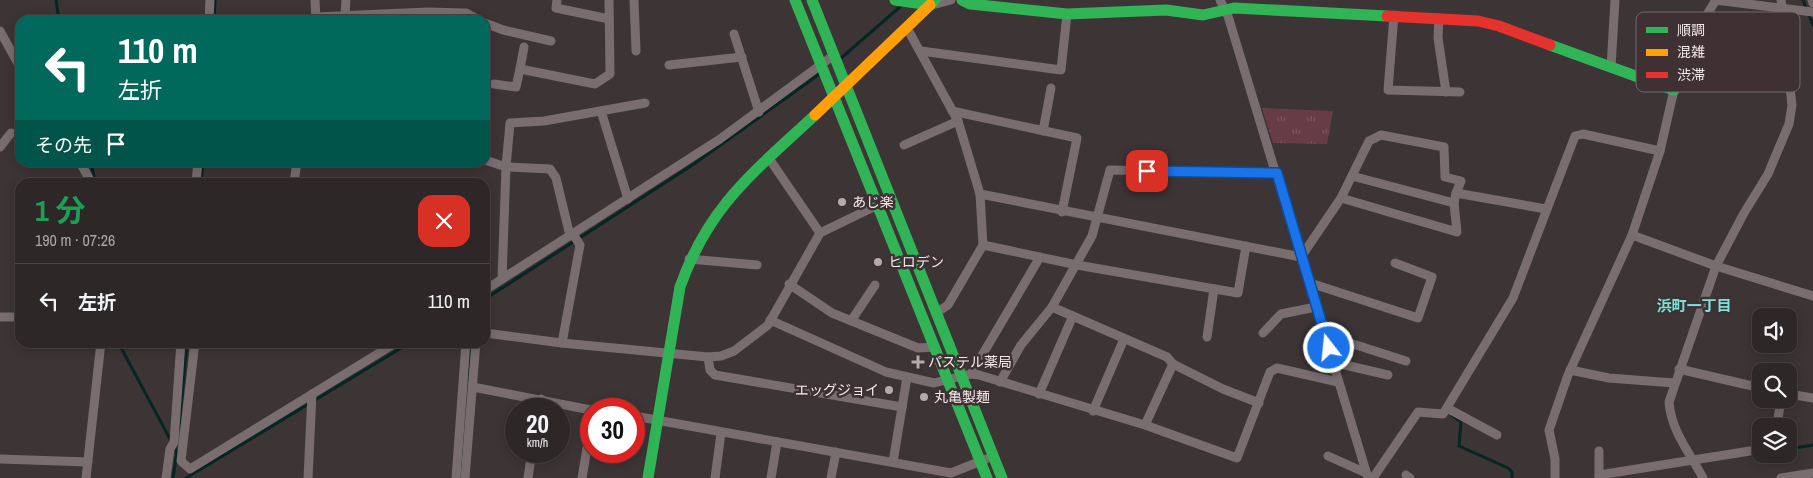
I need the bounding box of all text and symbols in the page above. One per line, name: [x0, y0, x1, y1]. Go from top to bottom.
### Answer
legend: [1636, 12, 1800, 92]
text: 順調: [1677, 21, 1705, 39]
text: 110 m: [118, 27, 198, 74]
icon: left: [35, 35, 100, 100]
text: 混雑: [1677, 43, 1705, 61]
text: 渋滞: [1677, 66, 1705, 84]
text: 左折: [118, 75, 162, 105]
icon: arrive: [102, 130, 130, 158]
text: その先: [35, 132, 92, 158]
pin: [1126, 150, 1168, 192]
icon: arrive: [1133, 157, 1161, 185]
text: 1 分: [35, 190, 86, 230]
place label: あじ楽: [852, 193, 894, 211]
button: close: [418, 195, 470, 247]
marker: あじ楽: [836, 196, 848, 208]
text: 190 m · 07:26: [35, 229, 115, 251]
place label: ヒロデン: [888, 253, 944, 271]
marker: ヒロデン: [872, 256, 884, 268]
icon: left: [35, 287, 63, 315]
text: 110 m: [428, 288, 470, 314]
text: 左折: [78, 289, 116, 315]
district label: 浜町一丁目: [1656, 295, 1732, 316]
map controls: [1752, 308, 1797, 463]
button: sound: [1752, 308, 1797, 353]
position arrow: [1302, 321, 1354, 373]
place label: パステル薬局: [928, 353, 1012, 371]
marker: パステル薬局: [912, 356, 924, 368]
button: search: [1752, 363, 1797, 408]
place label: エッグジョイ: [795, 381, 879, 399]
marker: エッグジョイ: [883, 384, 895, 396]
place label: 丸亀製麺: [934, 388, 990, 406]
marker: 丸亀製麺: [918, 391, 930, 403]
speed limit sign: 30: [580, 398, 645, 463]
text: 20: [526, 407, 549, 441]
button: layers: [1752, 418, 1797, 463]
text: km/h: [527, 435, 548, 451]

